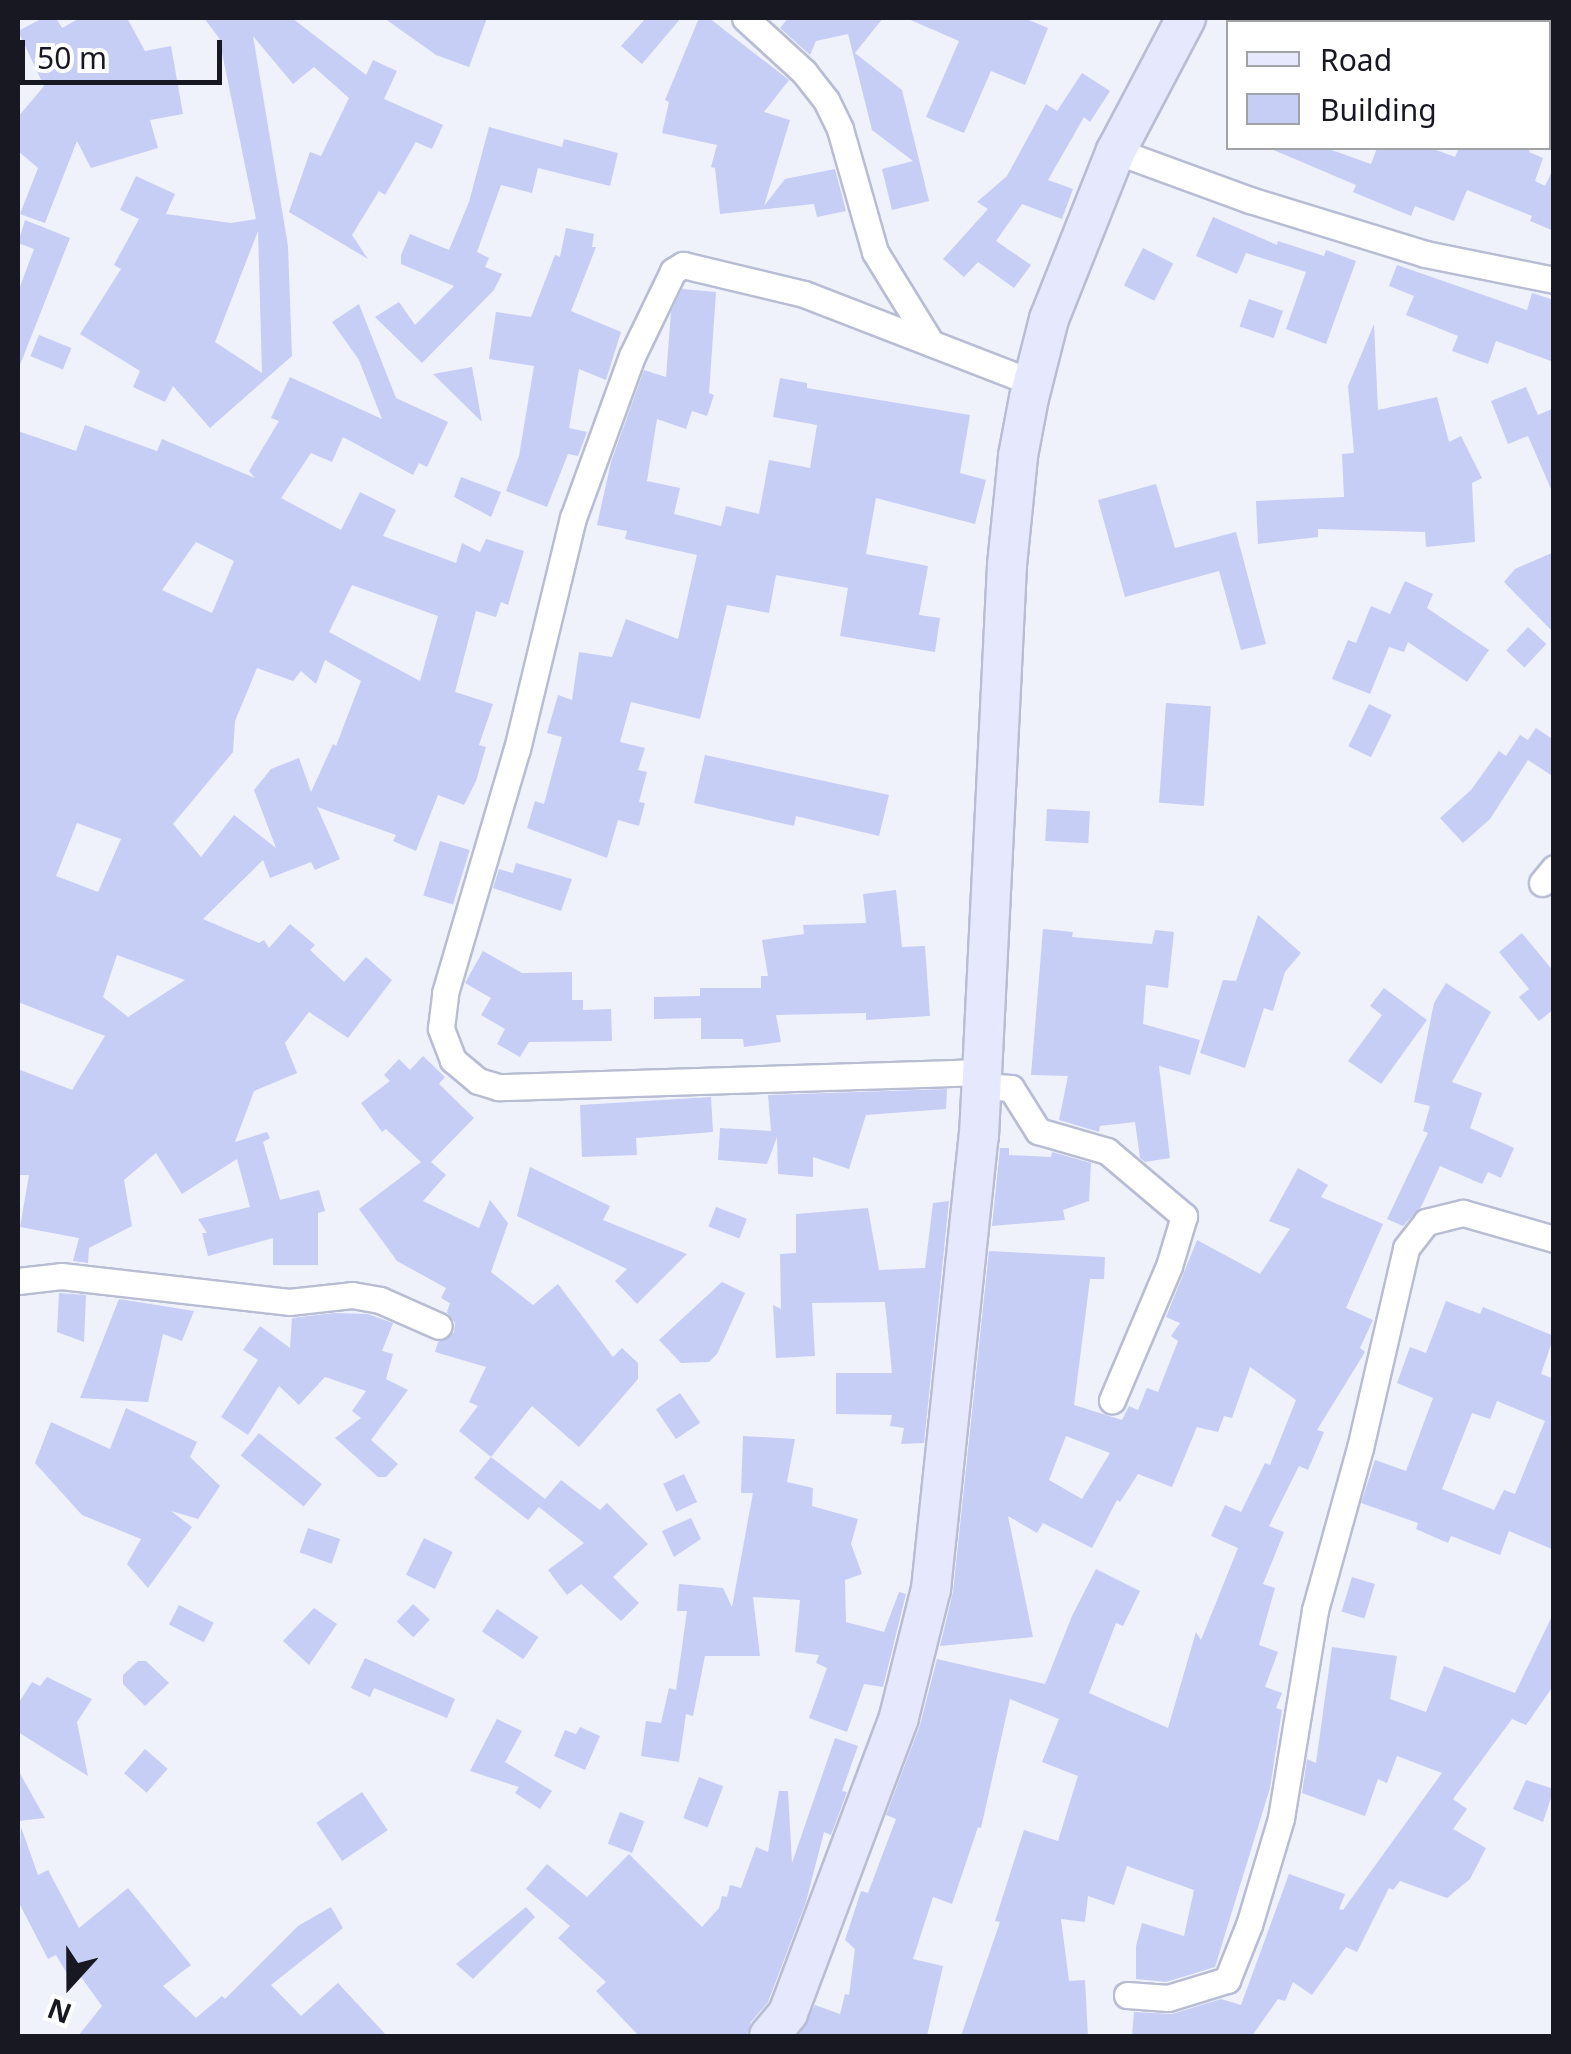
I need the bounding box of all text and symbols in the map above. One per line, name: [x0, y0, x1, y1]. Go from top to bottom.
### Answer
scale bar: [25, 20, 228, 82]
legend: [1226, 20, 1551, 150]
text: 50 m: [37, 37, 107, 78]
text: Road: [1320, 39, 1392, 80]
text: Building: [1320, 89, 1437, 130]
north arrow: [20, 1934, 120, 2034]
text: N: [42, 1990, 77, 2034]

